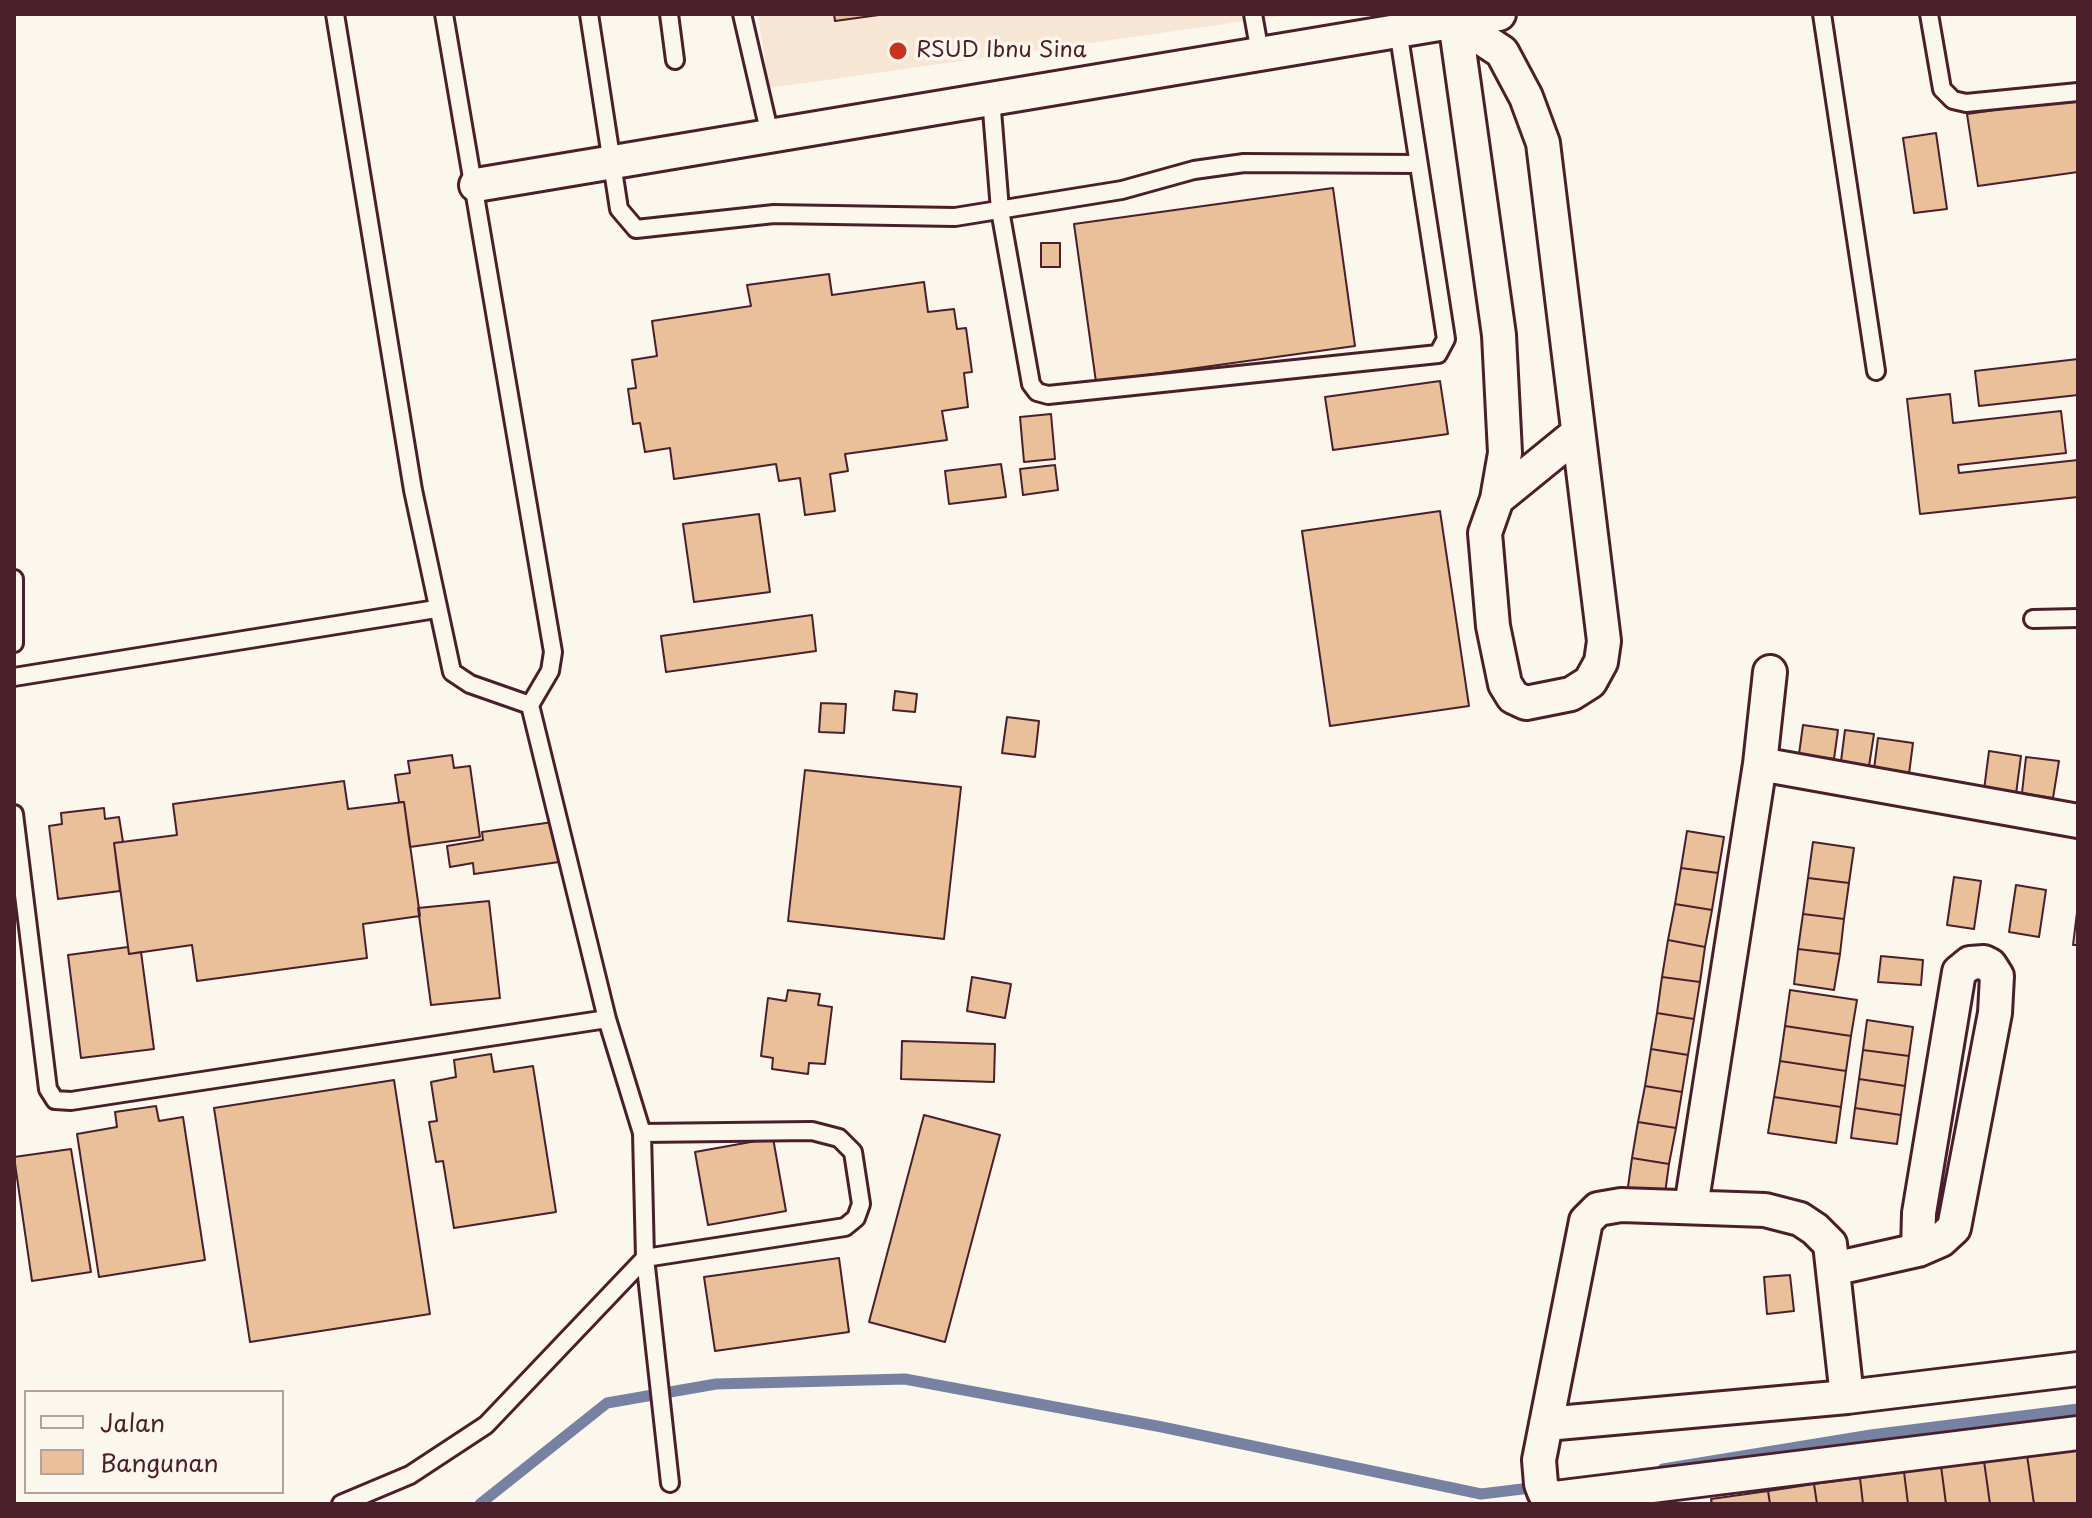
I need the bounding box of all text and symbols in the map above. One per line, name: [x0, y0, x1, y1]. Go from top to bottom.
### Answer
place label: RSUD Ibnu Sina: [916, 38, 1087, 64]
marker: RSUD Ibnu Sina: [887, 40, 909, 62]
legend: [24, 1390, 284, 1494]
text: Jalan: [100, 1404, 165, 1440]
text: Bangunan: [100, 1444, 219, 1480]

